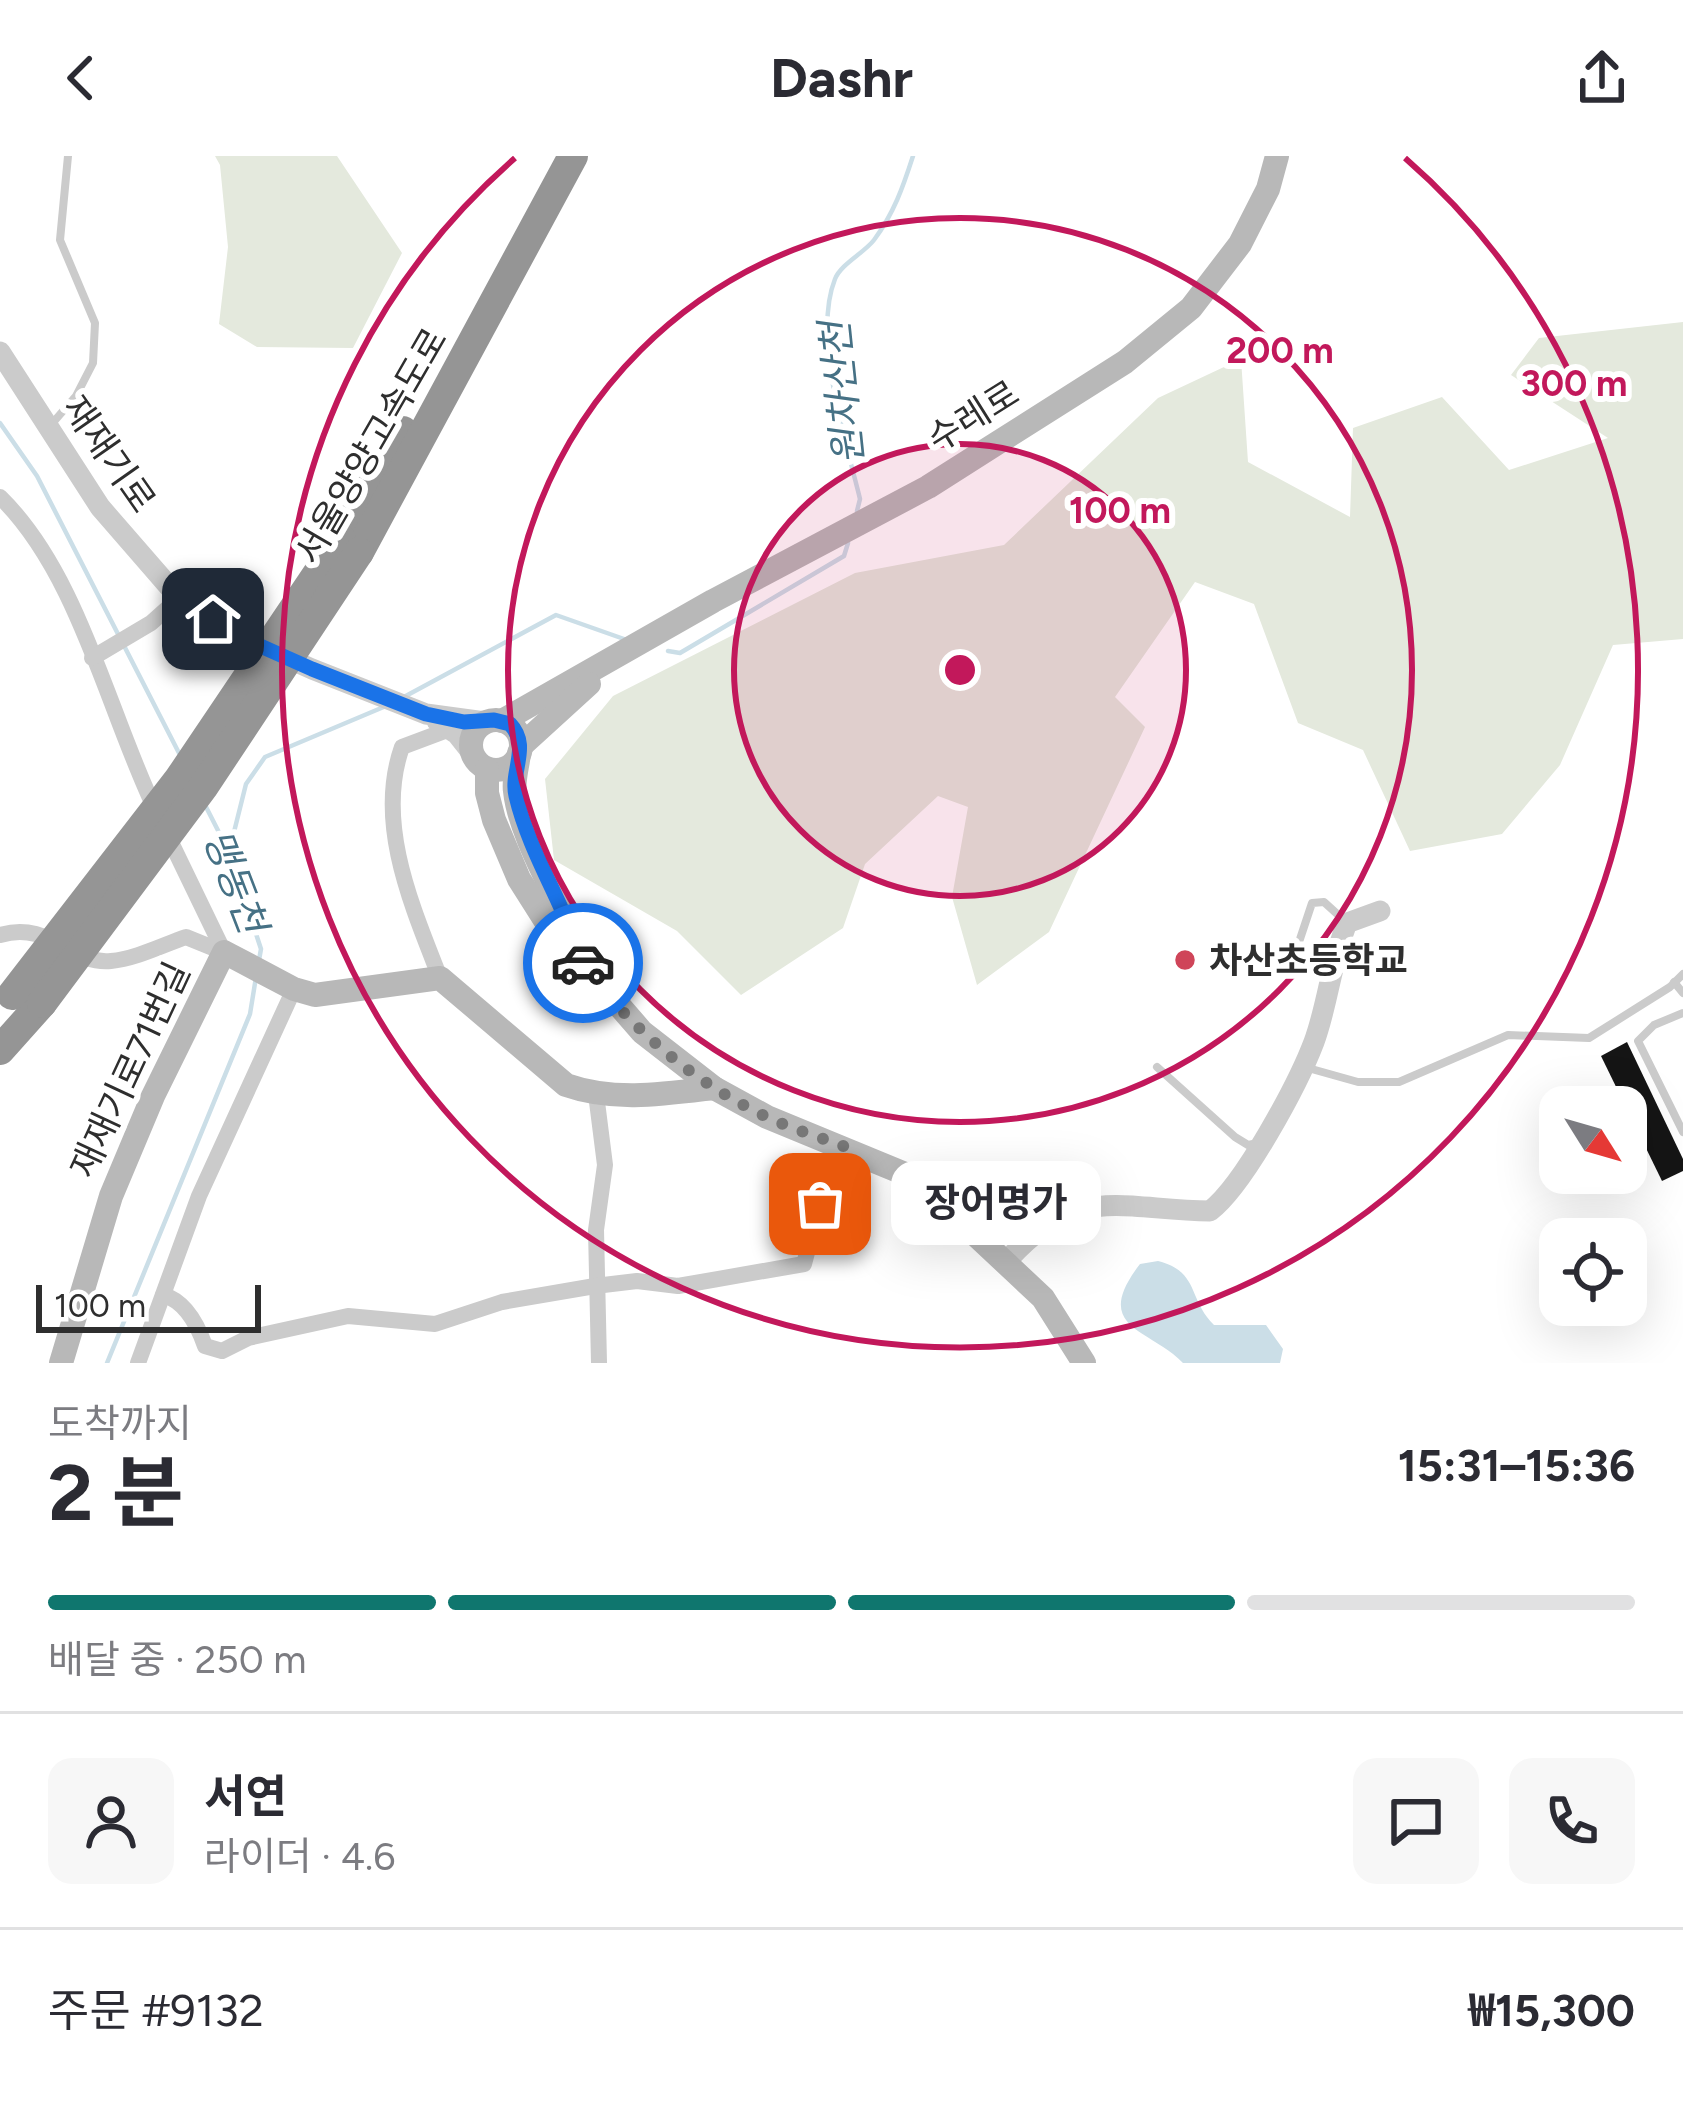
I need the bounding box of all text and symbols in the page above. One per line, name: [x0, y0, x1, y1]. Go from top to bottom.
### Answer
icon: back: [48, 45, 114, 111]
icon: share: [1569, 45, 1635, 111]
text: Dashr: [770, 46, 913, 111]
water label: 원차산천: [811, 315, 873, 467]
street label: 서울양양고속도로: [286, 321, 456, 571]
text: 200 m: [1226, 329, 1334, 372]
text: 300 m: [1521, 362, 1627, 405]
street label: 수레로: [919, 371, 1027, 461]
street label: 재재기로: [53, 387, 165, 521]
text: 100 m: [1069, 489, 1171, 532]
pin: [162, 568, 264, 670]
icon: home: [180, 586, 246, 652]
centre of rings: [939, 649, 981, 691]
water label: 맹동천: [194, 822, 278, 944]
courier: [523, 903, 643, 1023]
icon: car: [550, 930, 616, 996]
place label: 차산초등학교: [1209, 939, 1408, 982]
marker: 차산초등학교: [1172, 947, 1198, 973]
street label: 재재기로71번길: [61, 955, 199, 1185]
north arrow: [1539, 1086, 1647, 1194]
map controls: [1539, 1086, 1647, 1326]
pin: [769, 1153, 871, 1255]
callout: 장어명가: [892, 1162, 1102, 1246]
icon: bag: [787, 1171, 853, 1237]
text: 장어명가: [924, 1179, 1068, 1226]
button: locate: [1539, 1218, 1647, 1326]
scale bar: [36, 1279, 261, 1332]
text: 100 m: [54, 1286, 146, 1325]
text: 도착까지: [48, 1400, 192, 1447]
text: 15:31–15:36: [1398, 1438, 1635, 1492]
text: 2 분: [48, 1446, 184, 1540]
text: 배달 중 · 250 m: [48, 1636, 307, 1683]
button: person: [48, 1758, 174, 1884]
button: chat: [1353, 1758, 1479, 1884]
button: phone: [1509, 1758, 1635, 1884]
text: 서연: [204, 1769, 287, 1823]
text: 라이더 · 4.6: [204, 1833, 395, 1880]
text: 주문 #9132: [48, 1983, 264, 2037]
text: ₩15,300: [1468, 1983, 1635, 2037]

